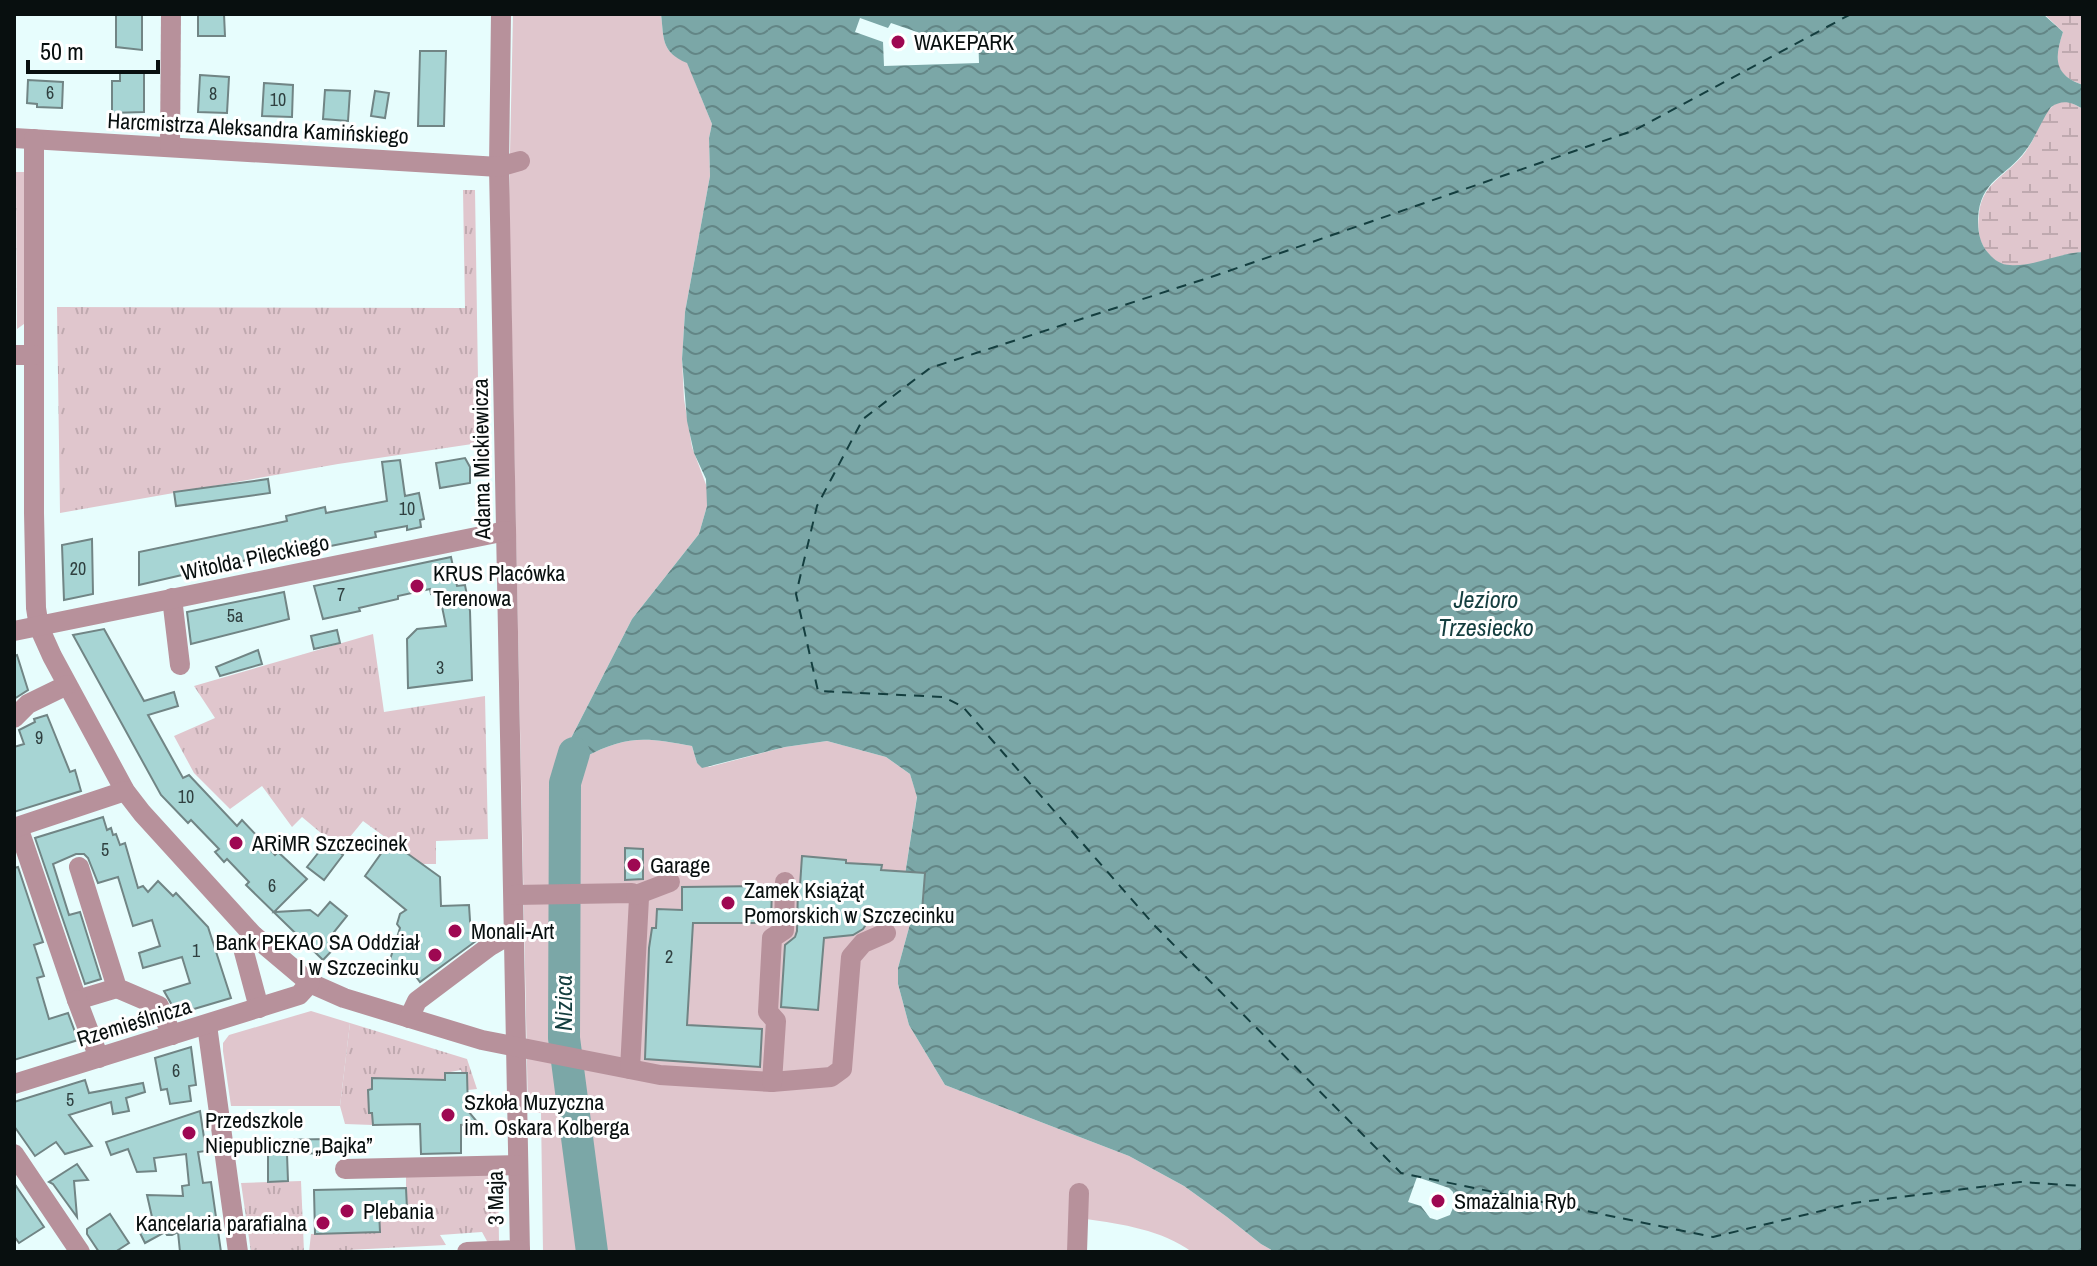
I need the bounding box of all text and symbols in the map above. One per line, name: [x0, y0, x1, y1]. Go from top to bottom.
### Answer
scale bar: [28, 24, 158, 74]
place label: WAKEPARK: [914, 27, 1014, 57]
marker: WAKEPARK: [889, 33, 907, 51]
text: 50 m: [40, 35, 84, 67]
house number: 6: [46, 80, 54, 105]
house number: 8: [209, 81, 217, 106]
house number: 10: [270, 87, 286, 112]
street label: Harcmistrza Aleksandra Kamińskiego: [107, 105, 409, 151]
street label: Adama Mickiewicza: [465, 378, 497, 541]
house number: 10: [399, 496, 415, 521]
street label: Witolda Pileckiego: [178, 527, 332, 587]
house number: 20: [70, 556, 86, 581]
place label: KRUS Placówka Terenowa: [433, 558, 565, 613]
marker: KRUS Placówka Terenowa: [408, 577, 426, 595]
house number: 7: [337, 582, 345, 607]
water label: Jezioro Trzesiecko: [1438, 583, 1534, 643]
house number: 5a: [227, 603, 243, 628]
house number: 3: [436, 655, 444, 680]
house number: 9: [35, 725, 43, 750]
house number: 10: [178, 784, 194, 809]
place label: ARiMR Szczecinek: [251, 828, 408, 858]
marker: ARiMR Szczecinek: [227, 834, 245, 852]
house number: 5: [101, 837, 109, 862]
place label: Garage: [650, 850, 710, 880]
marker: Garage: [625, 856, 643, 874]
house number: 6: [268, 873, 276, 898]
place label: Zamek Książąt Pomorskich w Szczecinku: [744, 875, 955, 930]
marker: Zamek Książąt Pomorskich w Szczecinku: [719, 894, 737, 912]
place label: Monali-Art: [471, 916, 554, 946]
marker: Monali-Art: [446, 922, 464, 940]
place label: Bank PEKAO SA Oddział I w Szczecinku: [215, 927, 420, 982]
house number: 1: [192, 938, 201, 963]
house number: 2: [665, 944, 673, 969]
marker: Bank PEKAO SA Oddział I w Szczecinku: [426, 946, 444, 964]
water label: Nizica: [547, 975, 579, 1031]
street label: Rzemieślnicza: [73, 990, 195, 1054]
house number: 6: [172, 1058, 180, 1083]
house number: 5: [66, 1087, 74, 1112]
place label: Szkoła Muzyczna im. Oskara Kolberga: [464, 1087, 629, 1142]
place label: Przedszkole Niepubliczne „Bajka”: [205, 1105, 372, 1160]
marker: Szkoła Muzyczna im. Oskara Kolberga: [439, 1106, 457, 1124]
marker: Przedszkole Niepubliczne „Bajka”: [180, 1124, 198, 1142]
street label: 3 Maja: [480, 1171, 510, 1225]
place label: Smażalnia Ryb: [1454, 1186, 1576, 1216]
marker: Smażalnia Ryb: [1429, 1192, 1447, 1210]
place label: Plebania: [363, 1196, 434, 1226]
marker: Plebania: [338, 1202, 356, 1220]
place label: Kancelaria parafialna: [136, 1208, 307, 1238]
marker: Kancelaria parafialna: [314, 1214, 332, 1232]

